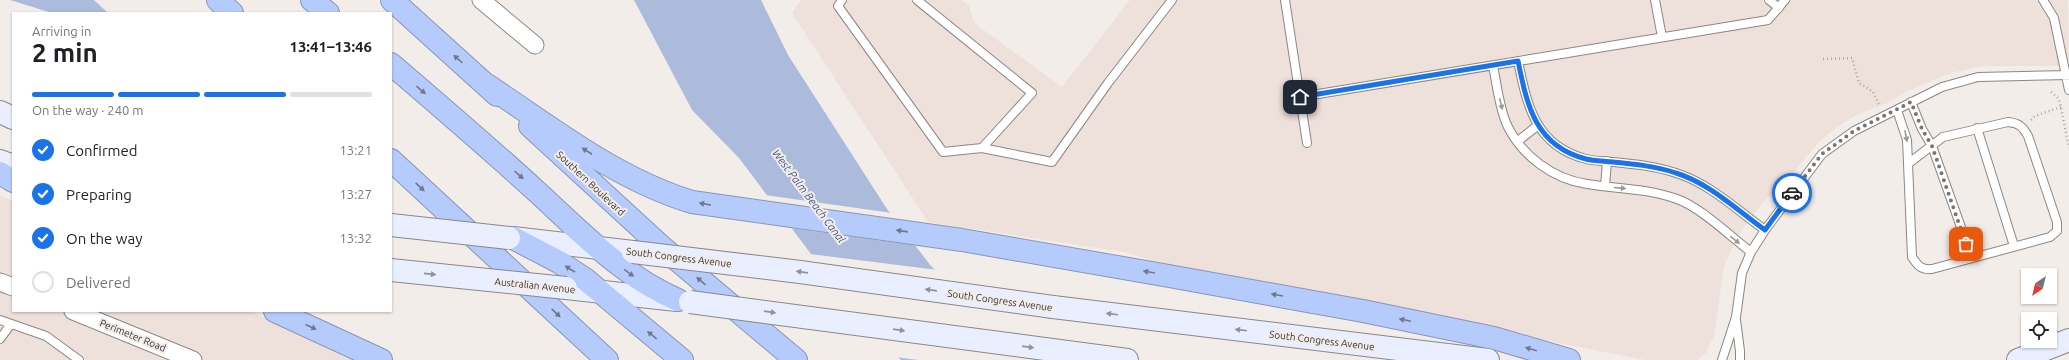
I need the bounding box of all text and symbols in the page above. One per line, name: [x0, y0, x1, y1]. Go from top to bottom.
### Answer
text: Arriving in: [32, 24, 91, 38]
text: 2 min: [32, 38, 98, 67]
text: 13:41–13:46: [289, 38, 372, 55]
one-way arrow: [452, 55, 463, 64]
pin: [1283, 80, 1317, 114]
one-way arrow: [415, 85, 426, 94]
icon: home: [1289, 86, 1311, 108]
one-way arrow: [1499, 98, 1505, 110]
text: On the way · 240 m: [32, 103, 144, 117]
one-way arrow: [1903, 129, 1909, 142]
icon: check: [32, 139, 54, 161]
text: Confirmed: [66, 142, 138, 159]
text: 13:21: [339, 143, 372, 157]
one-way arrow: [582, 147, 592, 155]
water label: West Palm Beach Canal: [770, 147, 848, 245]
street label: Southern Boulevard: [554, 149, 627, 218]
one-way arrow: [513, 171, 524, 180]
courier: [1772, 173, 1812, 213]
one-way arrow: [414, 182, 425, 191]
icon: car: [1781, 182, 1803, 204]
icon: check: [32, 183, 54, 205]
one-way arrow: [1614, 184, 1626, 191]
text: Preparing: [66, 186, 132, 203]
text: 13:27: [339, 187, 372, 201]
one-way arrow: [699, 201, 711, 207]
icon: check: [32, 227, 54, 249]
pin: [1949, 227, 1983, 261]
one-way arrow: [896, 228, 908, 235]
text: On the way: [66, 230, 142, 247]
text: 13:32: [339, 231, 372, 245]
icon: bag: [1955, 233, 1977, 255]
one-way arrow: [1730, 236, 1740, 244]
street label: South Congress Avenue: [626, 246, 732, 269]
one-way arrow: [565, 265, 575, 273]
north arrow: [2021, 268, 2057, 304]
map controls: [2021, 268, 2057, 348]
one-way arrow: [623, 269, 634, 277]
one-way arrow: [796, 269, 808, 275]
one-way arrow: [1143, 269, 1155, 275]
one-way arrow: [424, 270, 436, 277]
text: Delivered: [66, 274, 131, 291]
street label: Australian Avenue: [494, 276, 576, 295]
one-way arrow: [696, 277, 706, 286]
one-way arrow: [925, 287, 937, 293]
street label: South Congress Avenue: [947, 288, 1053, 313]
one-way arrow: [1271, 292, 1283, 298]
one-way arrow: [551, 308, 561, 318]
one-way arrow: [764, 309, 776, 315]
one-way arrow: [1105, 311, 1118, 317]
button: locate: [2021, 312, 2057, 348]
one-way arrow: [1398, 316, 1411, 322]
street label: Perimeter Road: [98, 317, 168, 354]
one-way arrow: [305, 324, 316, 330]
one-way arrow: [893, 326, 905, 333]
one-way arrow: [1235, 327, 1247, 333]
street label: South Congress Avenue: [1269, 329, 1375, 352]
one-way arrow: [646, 331, 657, 340]
one-way arrow: [1022, 344, 1034, 350]
one-way arrow: [1525, 346, 1537, 352]

